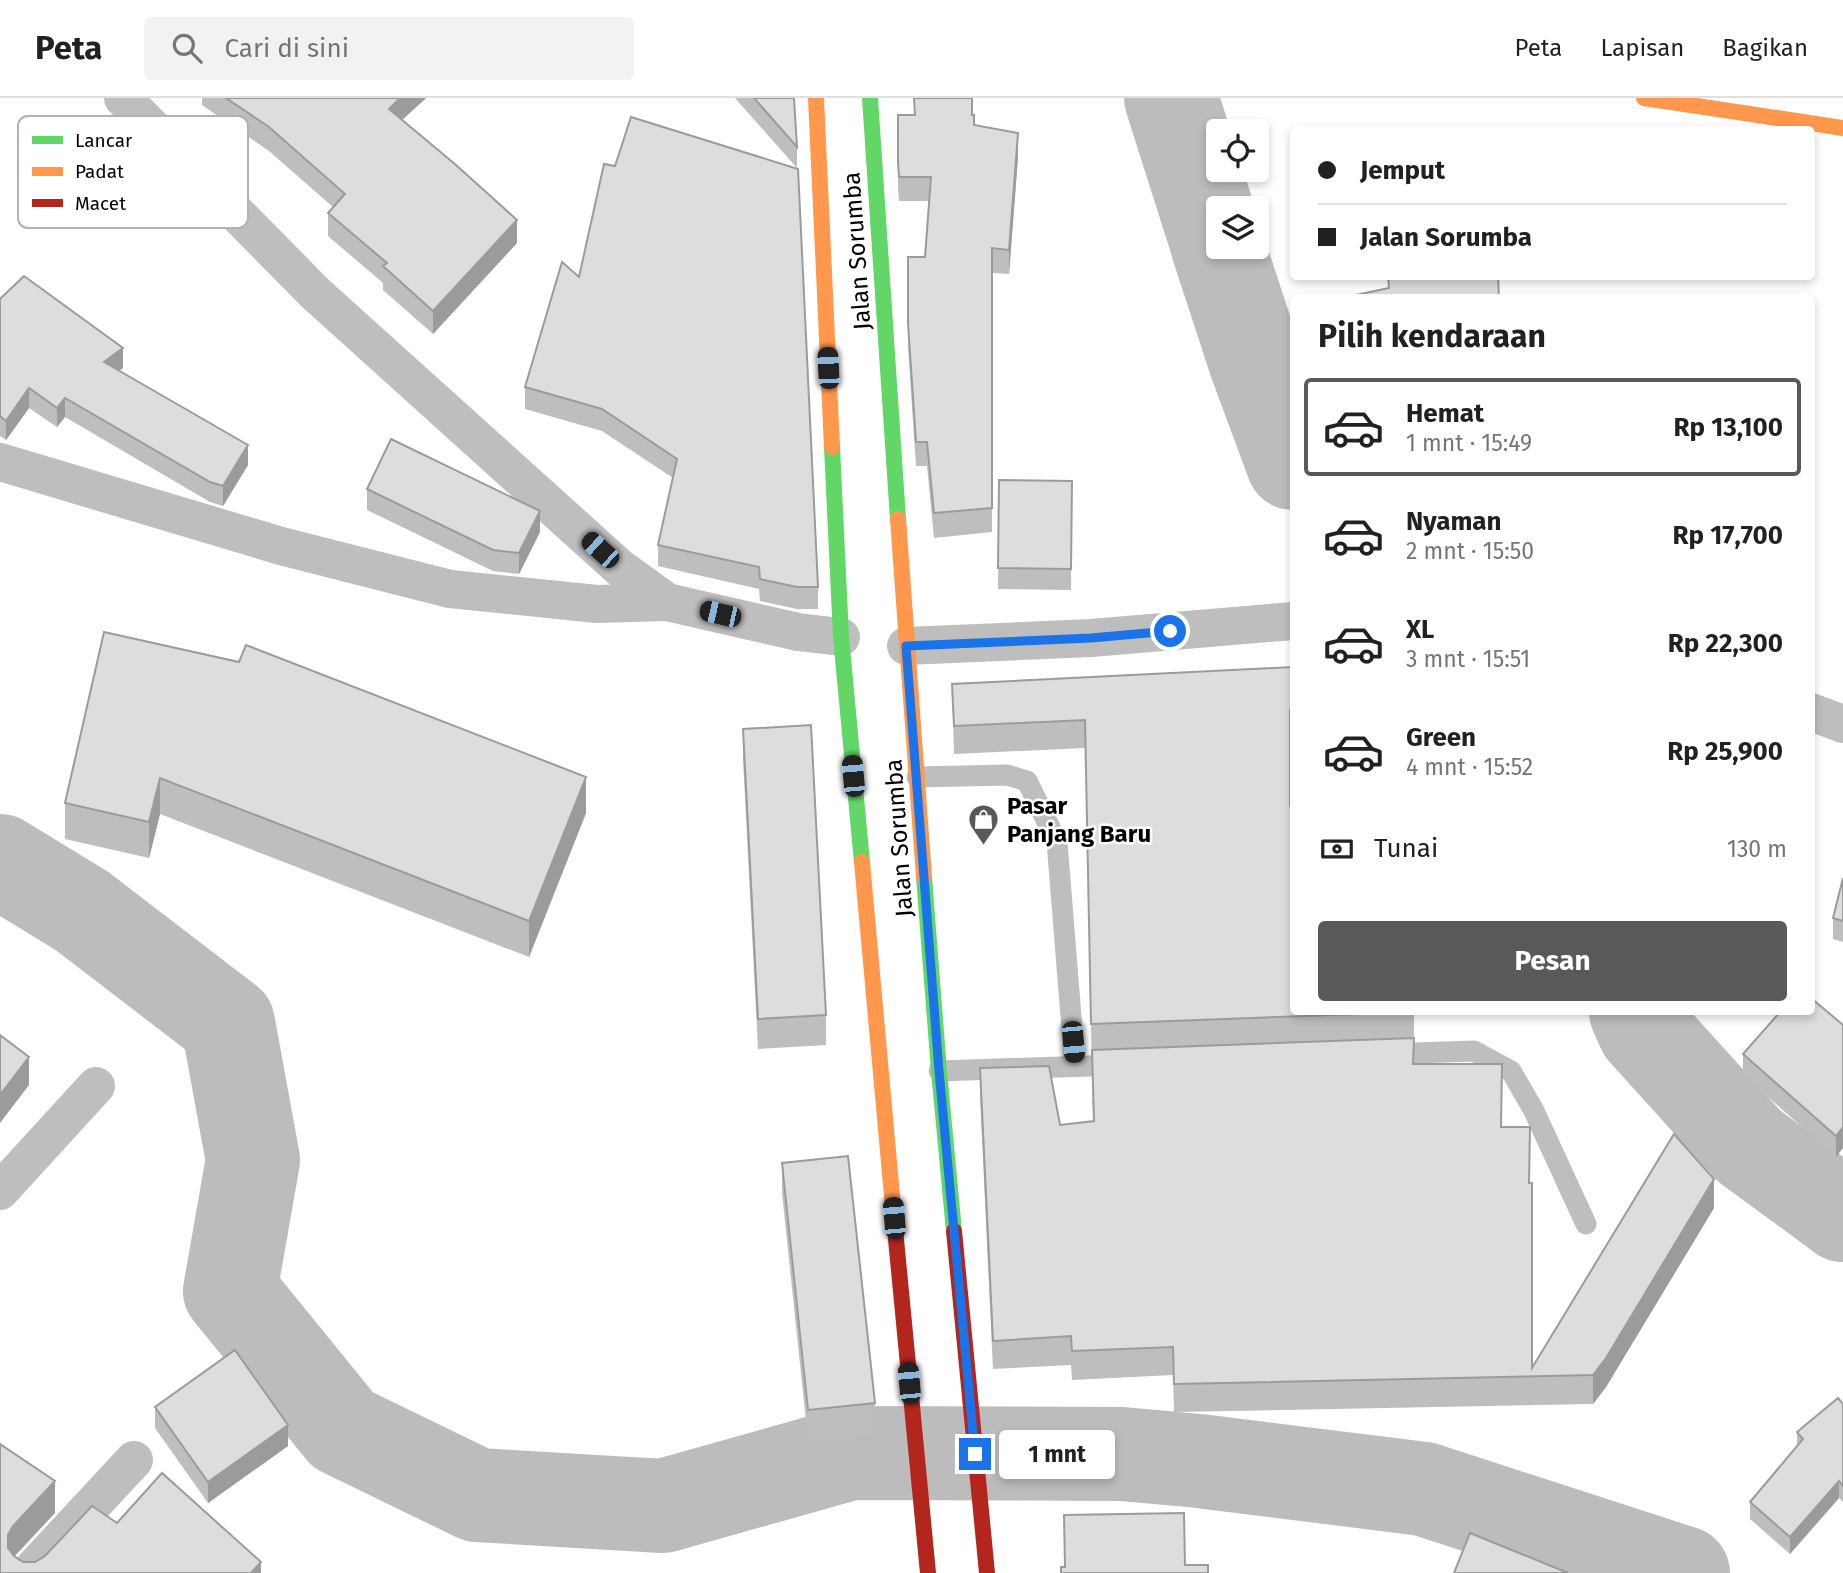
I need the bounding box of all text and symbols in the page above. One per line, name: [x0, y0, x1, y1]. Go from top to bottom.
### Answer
search box: [144, 17, 634, 80]
text: Peta: [35, 28, 102, 68]
icon: search: [168, 29, 206, 67]
text: Cari di sini: [224, 33, 349, 64]
text: Peta: [1515, 34, 1562, 62]
text: Lapisan: [1600, 34, 1684, 62]
text: Bagikan: [1722, 34, 1808, 62]
legend: [18, 116, 248, 228]
map controls: [1206, 119, 1269, 259]
button: locate: [1206, 119, 1269, 182]
text: Lancar: [75, 129, 133, 152]
text: Jemput: [1360, 155, 1445, 186]
text: Padat: [75, 160, 124, 183]
street label: Jalan Sorumba: [838, 171, 876, 331]
text: Macet: [75, 192, 126, 215]
button: layers: [1206, 196, 1269, 259]
text: Jalan Sorumba: [1360, 222, 1532, 253]
text: Pilih kendaraan: [1318, 317, 1546, 355]
car: [817, 346, 840, 390]
icon: car: [1322, 396, 1385, 459]
text: Hemat: [1406, 398, 1484, 429]
text: Rp 13,100: [1674, 412, 1783, 443]
text: 1 mnt · 15:49: [1406, 429, 1532, 457]
icon: car: [1322, 504, 1385, 567]
text: Nyaman: [1406, 506, 1502, 537]
text: Rp 17,700: [1672, 520, 1783, 551]
car: [578, 528, 623, 572]
text: 2 mnt · 15:50: [1406, 537, 1534, 565]
car: [698, 599, 743, 629]
icon: car: [1322, 612, 1385, 675]
text: XL: [1406, 614, 1434, 645]
route start: [1154, 615, 1186, 647]
text: Rp 22,300: [1668, 628, 1783, 659]
text: 3 mnt · 15:51: [1406, 645, 1530, 673]
icon: car: [1322, 720, 1385, 783]
text: Green: [1406, 722, 1476, 753]
text: Rp 25,900: [1667, 736, 1783, 767]
text: 4 mnt · 15:52: [1406, 753, 1533, 781]
car: [841, 754, 866, 798]
street label: Jalan Sorumba: [880, 758, 918, 918]
place label: Pasar Panjang Baru: [1007, 792, 1151, 848]
shop icon: Pasar Panjang Baru: [967, 803, 1001, 847]
icon: cash: [1318, 830, 1356, 868]
text: Tunai: [1374, 833, 1438, 864]
text: 130 m: [1727, 835, 1787, 863]
button: Pesan: [1318, 921, 1787, 1001]
car: [1061, 1020, 1086, 1064]
car: [882, 1196, 907, 1240]
car: [897, 1361, 922, 1405]
callout: 1 mnt: [1000, 1430, 1115, 1478]
route end: [959, 1438, 991, 1470]
text: 1 mnt: [1028, 1440, 1086, 1468]

